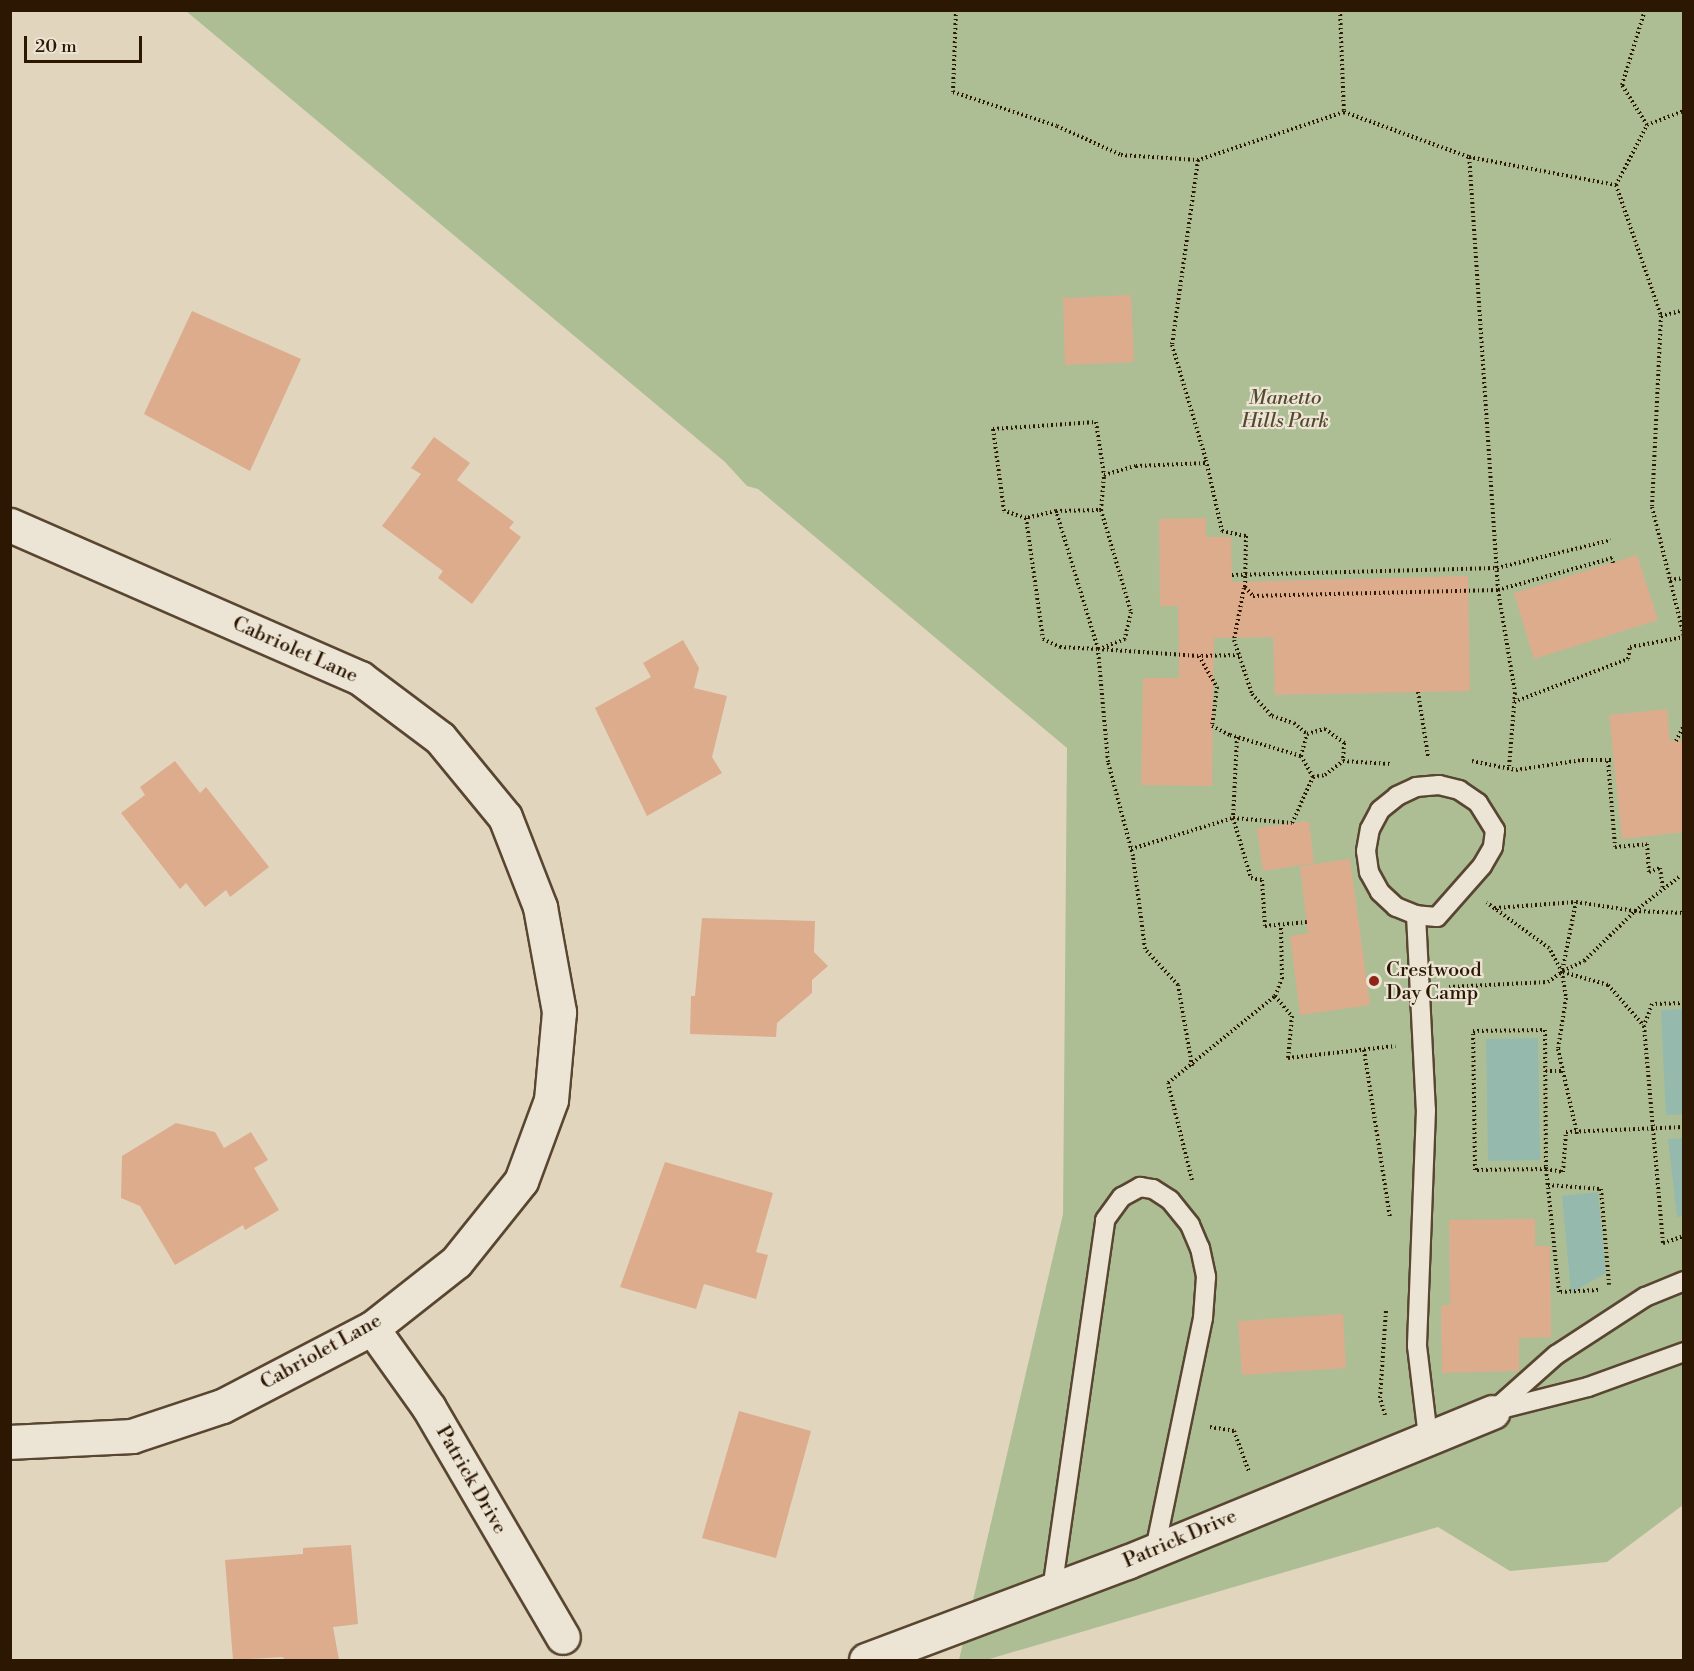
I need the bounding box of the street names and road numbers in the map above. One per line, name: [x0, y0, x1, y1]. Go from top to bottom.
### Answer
street label: Cabriolet Lane: [229, 612, 361, 688]
street label: Cabriolet Lane: [256, 1309, 386, 1395]
street label: Patrick Drive: [430, 1422, 512, 1538]
street label: Patrick Drive: [1120, 1504, 1240, 1574]

